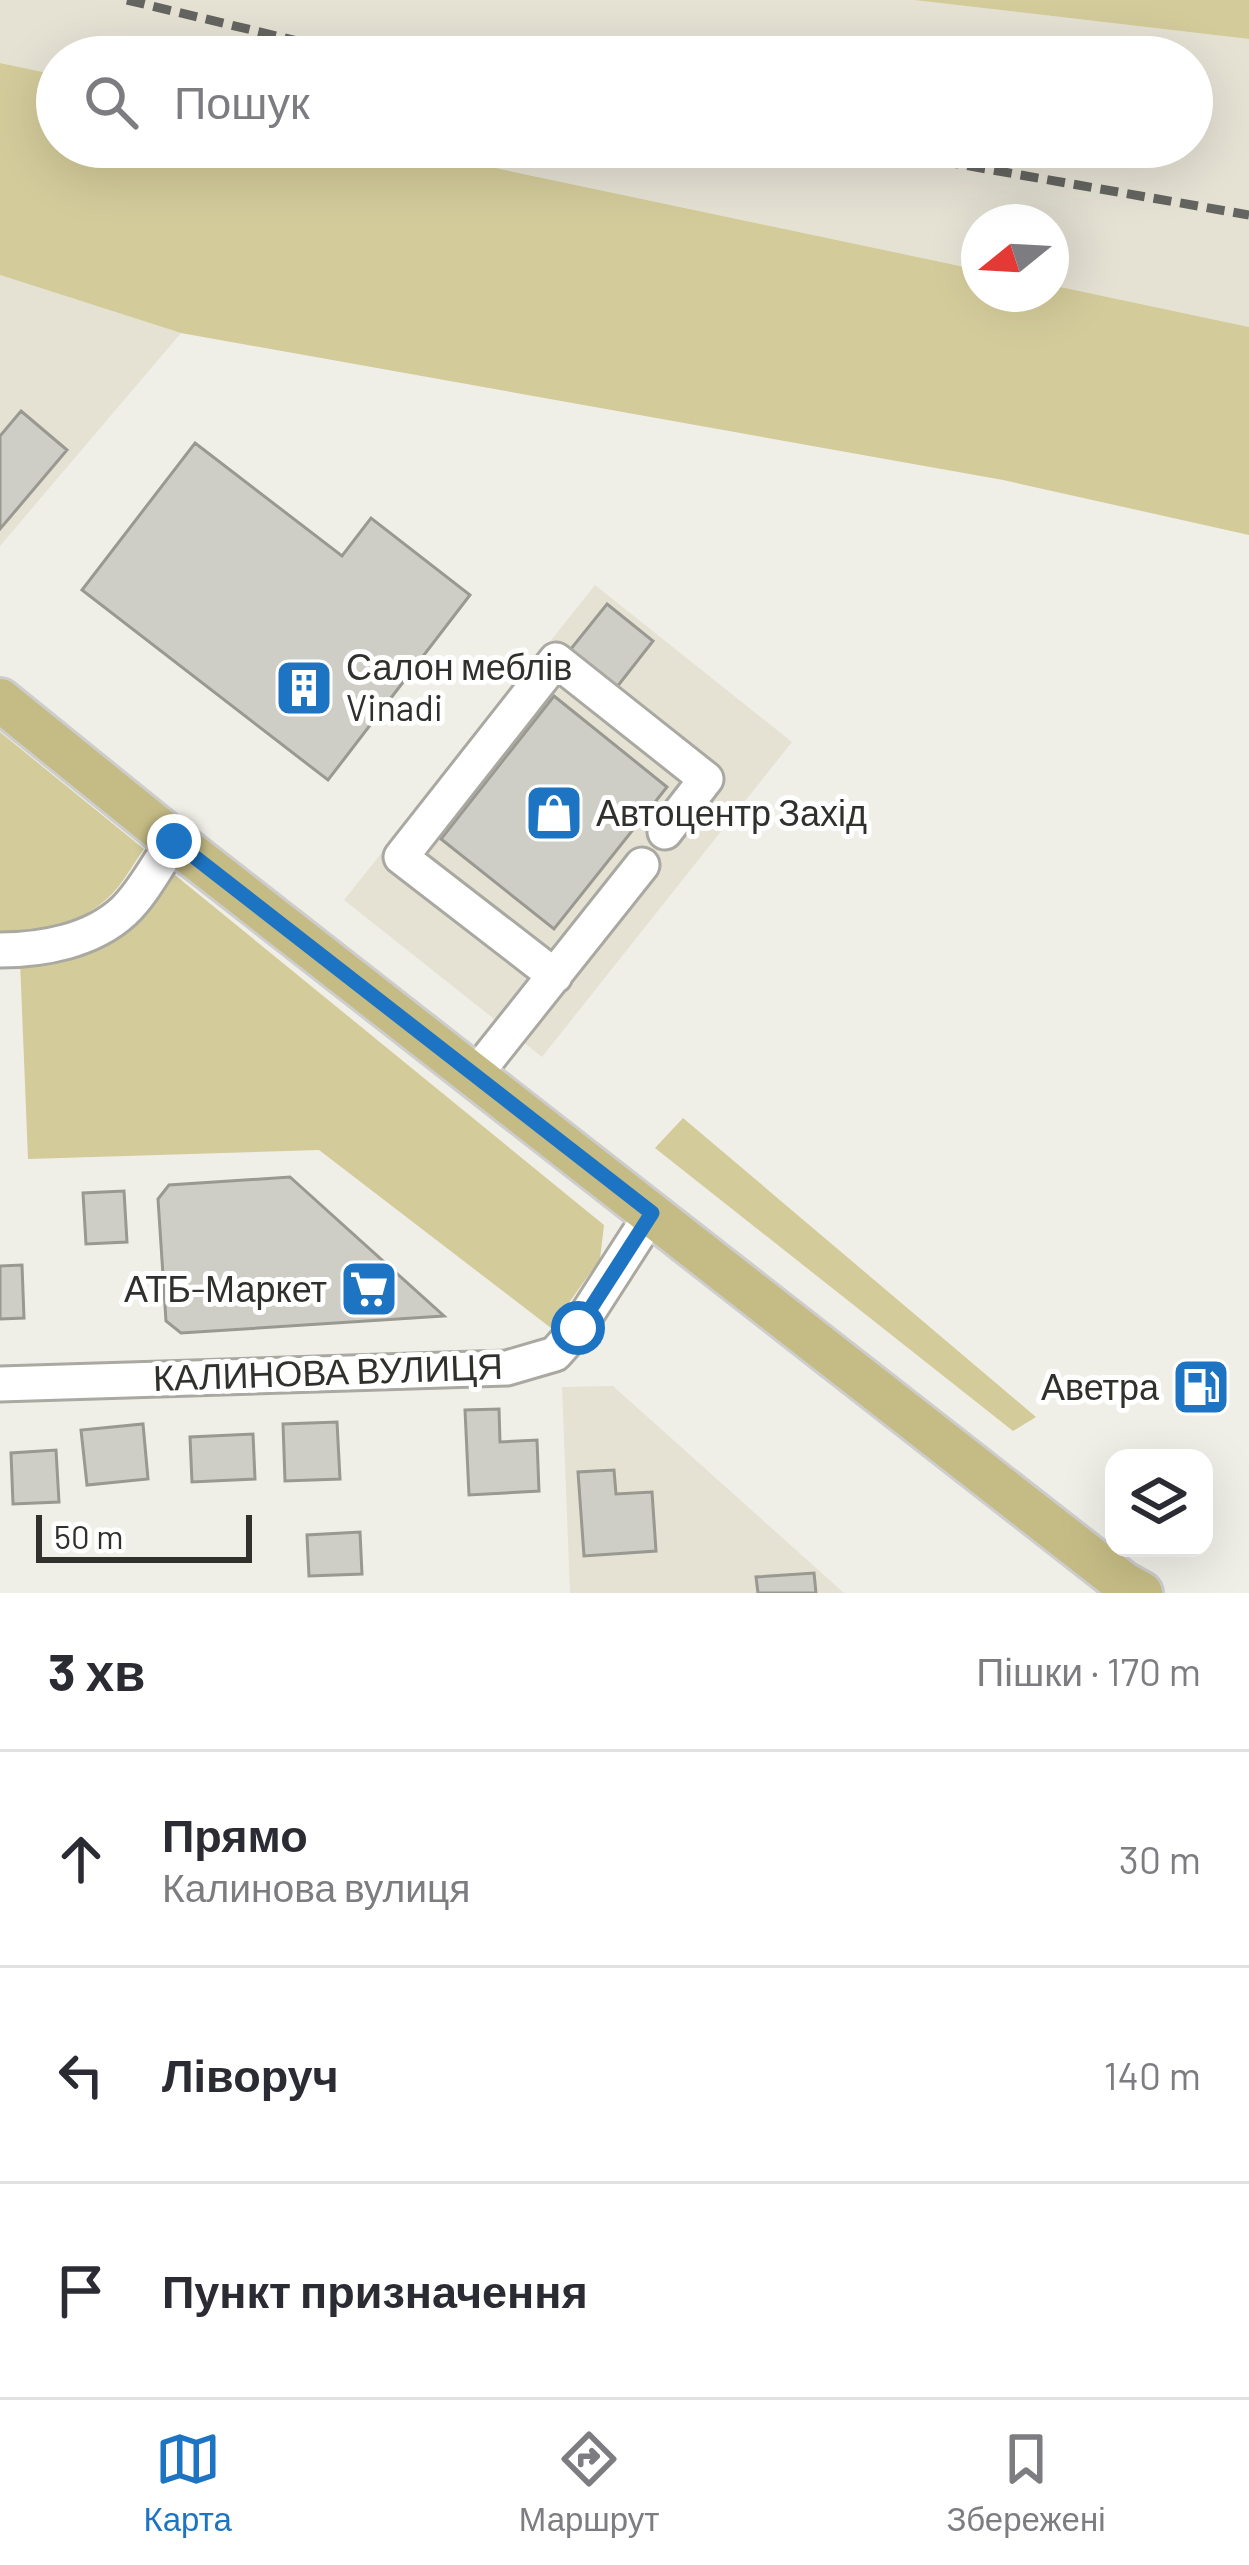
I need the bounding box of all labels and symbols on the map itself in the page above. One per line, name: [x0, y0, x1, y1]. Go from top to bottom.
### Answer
north arrow: [961, 204, 1069, 312]
place label: Салон меблів Vinadi: [346, 644, 572, 728]
building icon: Салон меблів Vinadi: [273, 657, 335, 719]
shop icon: Автоцентр Захід: [523, 782, 585, 844]
place label: Автоцентр Захід: [596, 790, 867, 834]
route end: [147, 814, 201, 868]
supermarket icon: АТБ-Маркет: [338, 1258, 400, 1320]
place label: АТБ-Маркет: [124, 1266, 327, 1310]
route start: [551, 1301, 605, 1355]
street label: КАЛИНОВА ВУЛИЦЯ: [152, 1343, 504, 1399]
fuel station icon: Аветра: [1170, 1356, 1232, 1418]
place label: Аветра: [1041, 1364, 1160, 1408]
scale bar: [36, 1509, 252, 1562]

